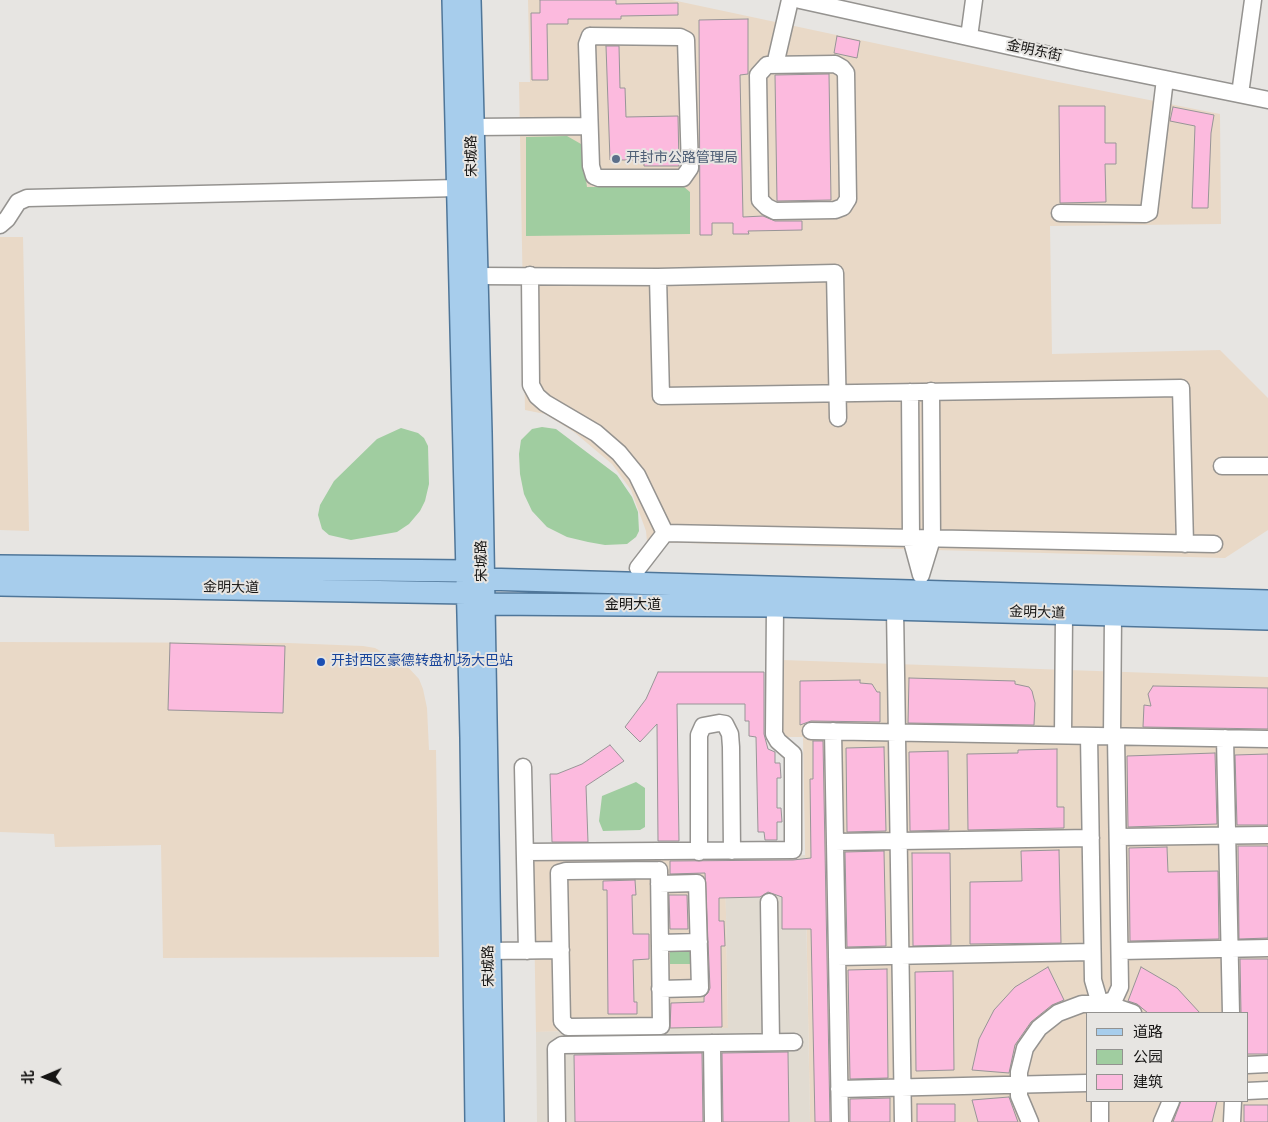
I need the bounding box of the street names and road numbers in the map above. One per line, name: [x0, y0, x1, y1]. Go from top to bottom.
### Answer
street label: 金明东街: [1005, 38, 1063, 66]
street label: 宋城路: [464, 135, 482, 177]
street label: 宋城路: [474, 540, 492, 582]
street label: 金明大道: [203, 580, 259, 598]
street label: 金明大道: [605, 598, 661, 614]
street label: 金明大道: [1009, 605, 1065, 623]
street label: 宋城路: [481, 945, 499, 987]

